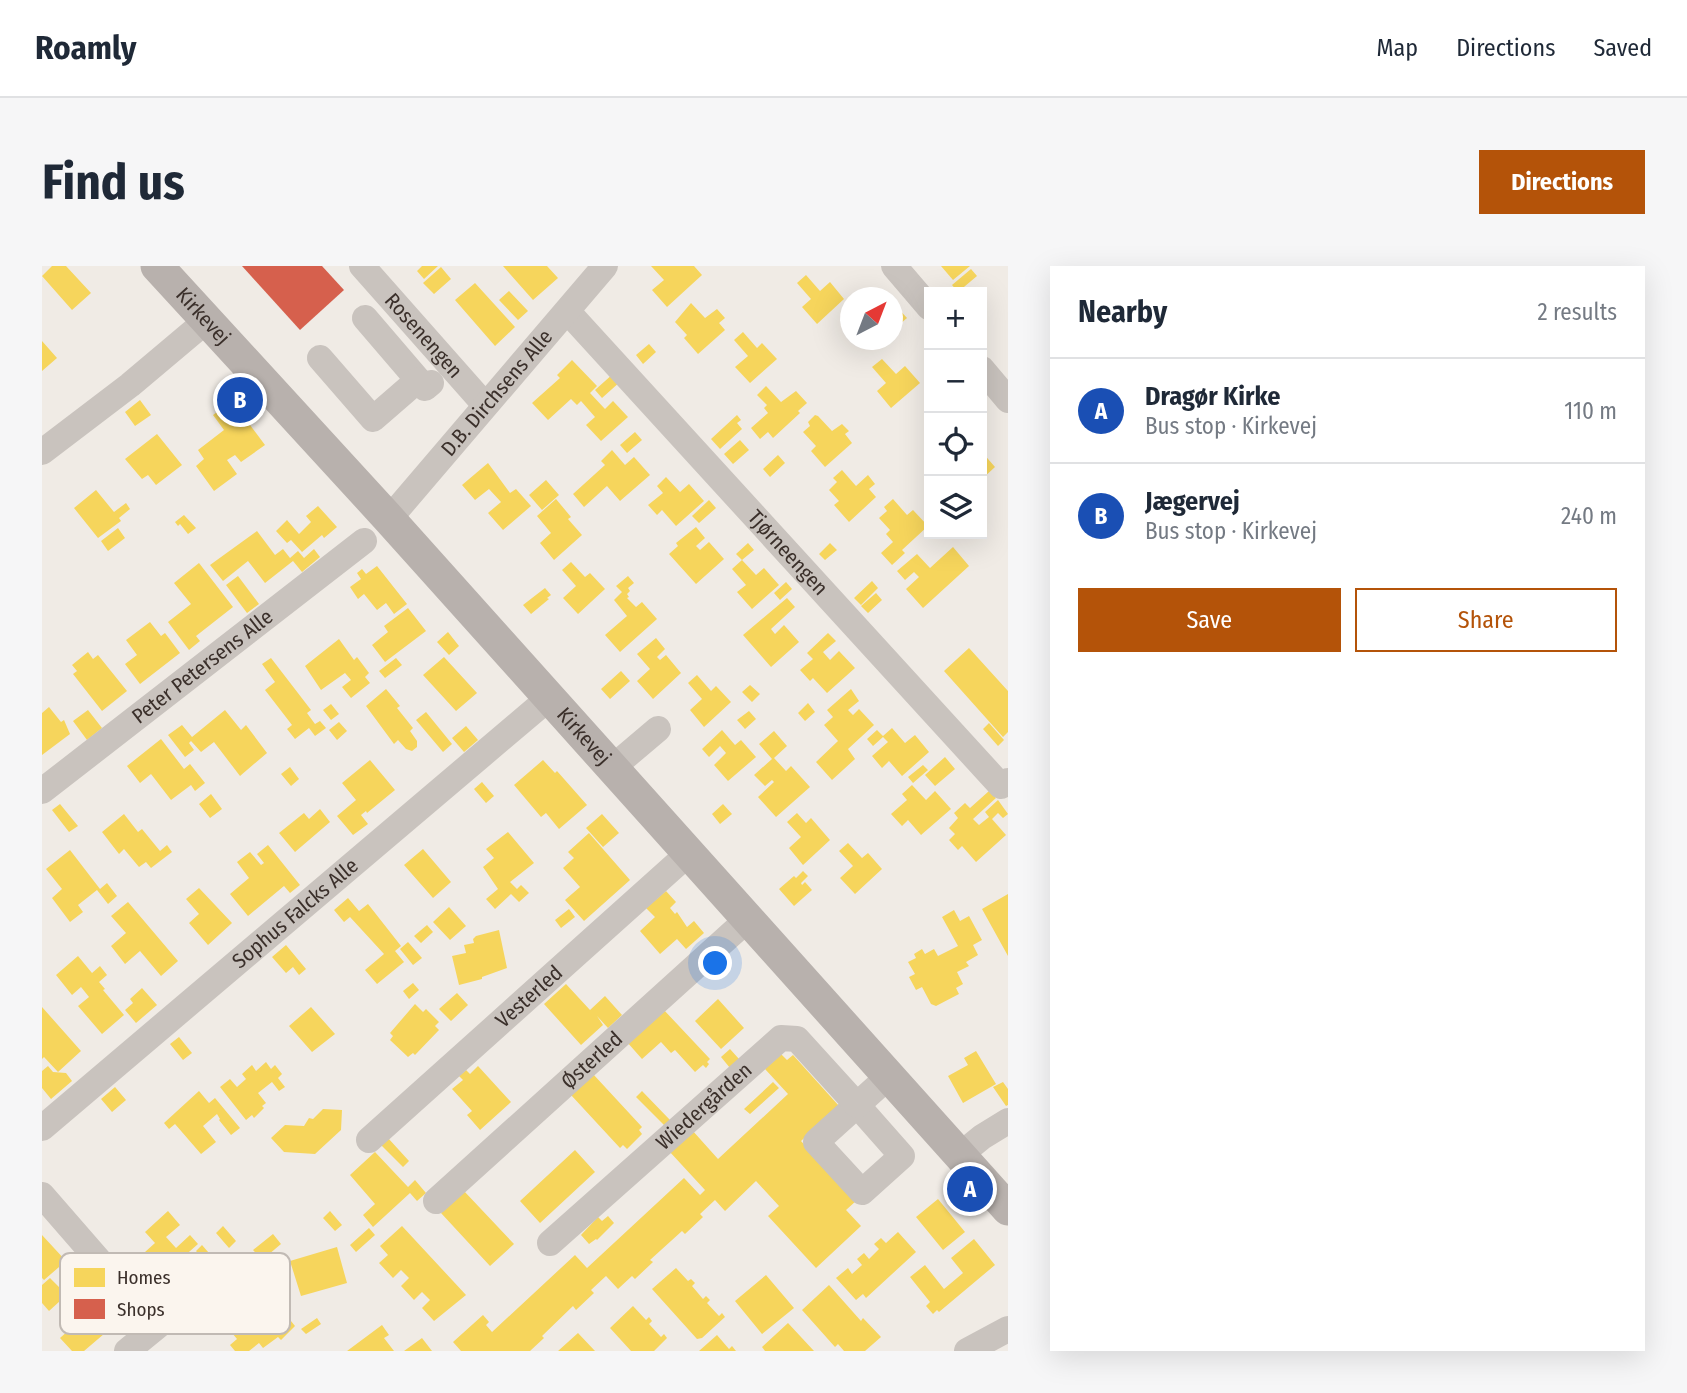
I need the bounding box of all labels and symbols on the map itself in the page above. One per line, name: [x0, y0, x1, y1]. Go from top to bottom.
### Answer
street label: Kirkevej: [170, 282, 236, 350]
north arrow: [840, 287, 903, 350]
street label: Rosenengen: [379, 288, 468, 384]
street label: D.B. Dirchsens Alle: [436, 324, 558, 461]
pin: B: [217, 374, 263, 426]
street label: Tjørneengen: [742, 505, 833, 601]
street label: Peter Petersens Alle: [127, 604, 278, 729]
street label: Kirkevej: [551, 702, 616, 770]
street label: Sophus Falcks Alle: [227, 853, 364, 974]
your location: [698, 946, 732, 980]
street label: Vesterled: [490, 960, 568, 1033]
street label: Østerled: [556, 1026, 628, 1094]
street label: Wiedergården: [651, 1057, 757, 1156]
pin: A: [947, 1163, 993, 1215]
legend: [60, 1253, 290, 1334]
text: Homes: [117, 1266, 171, 1289]
text: Shops: [117, 1298, 165, 1321]

